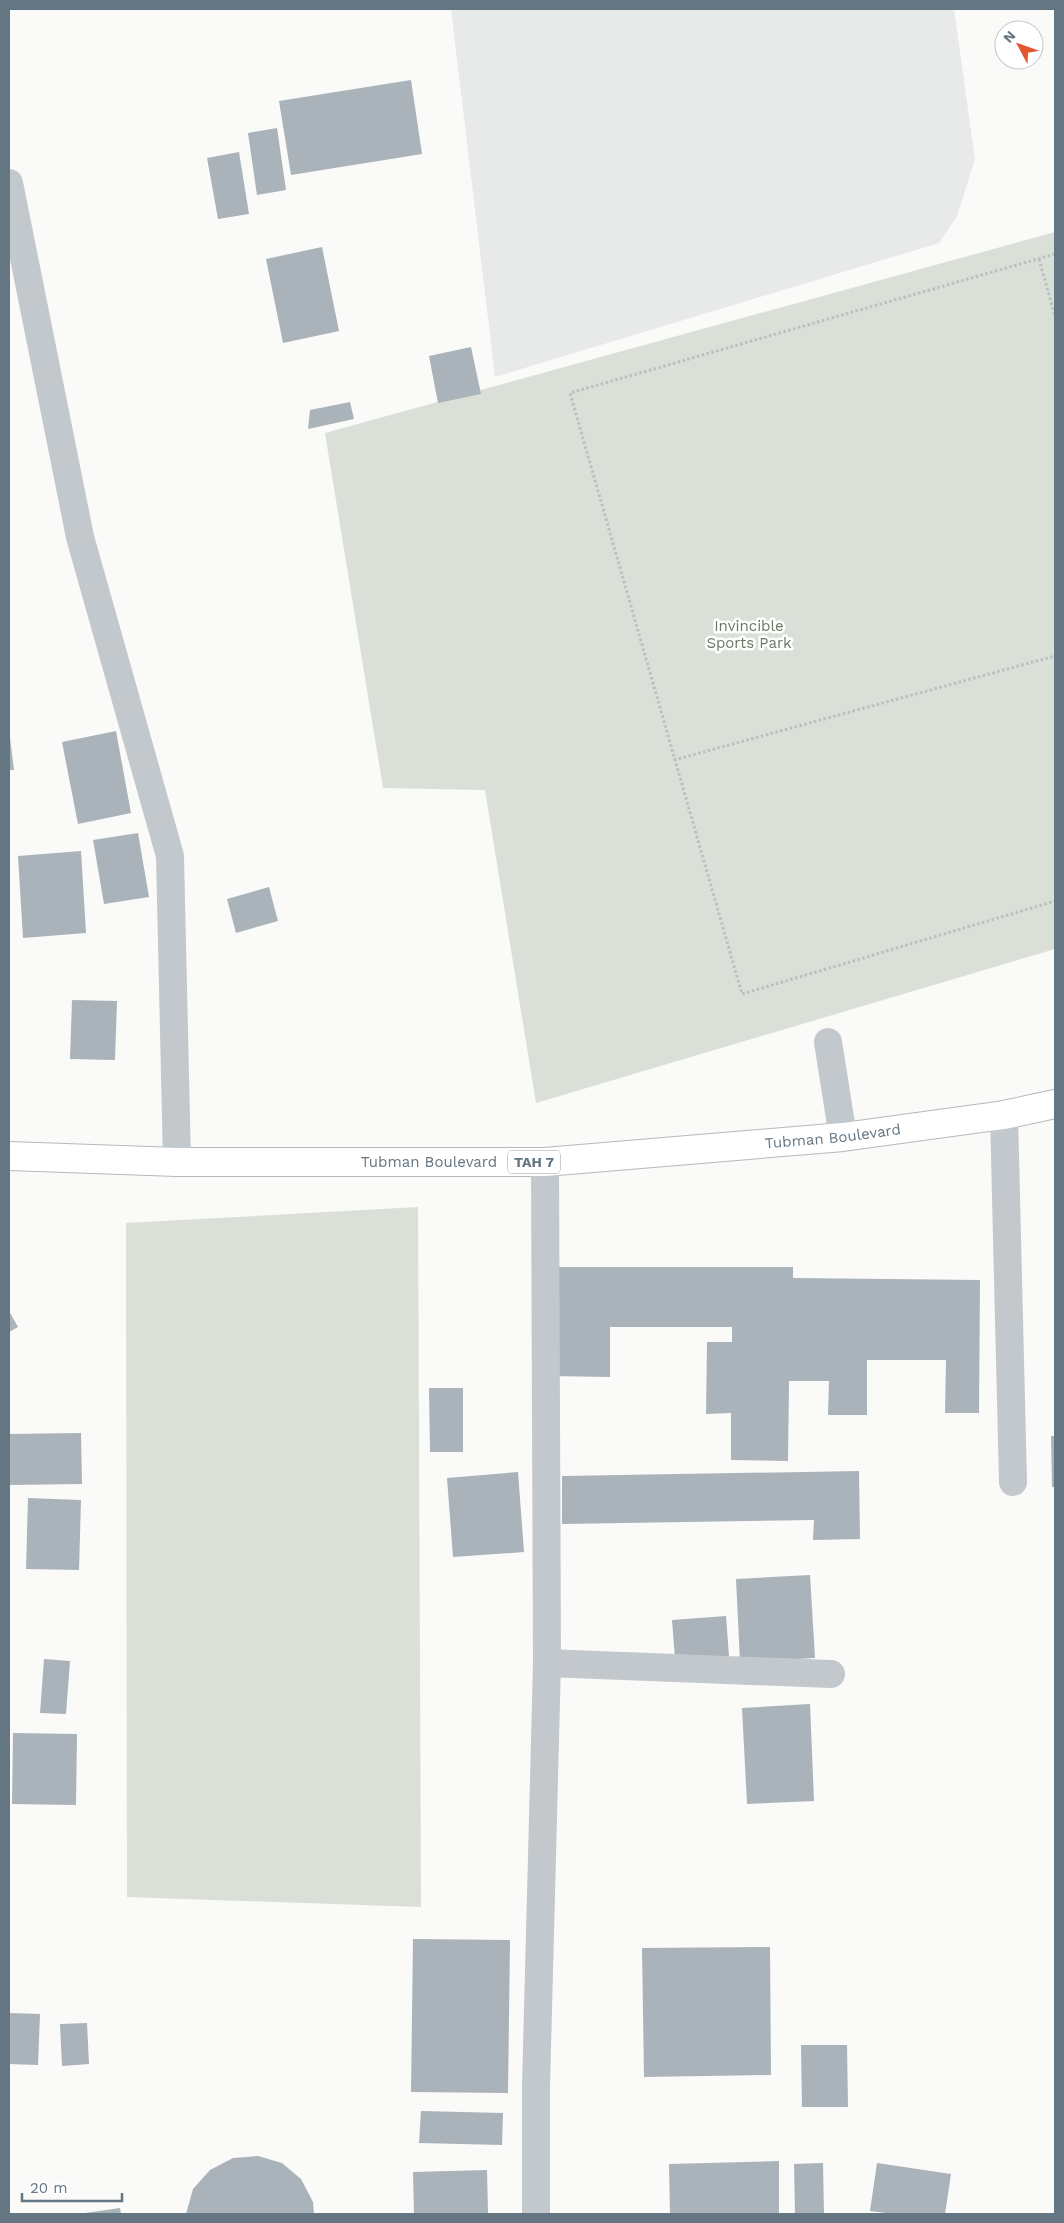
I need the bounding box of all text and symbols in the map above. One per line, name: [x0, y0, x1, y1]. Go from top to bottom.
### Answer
north arrow: [994, 20, 1044, 70]
text: N: [1000, 27, 1019, 46]
park label: Invincible Sports Park: [706, 617, 792, 652]
street label: Tubman Boulevard: [764, 1120, 902, 1153]
road number: TAH 7: [508, 1150, 560, 1174]
street label: Tubman Boulevard: [361, 1153, 497, 1171]
scale bar: [22, 2170, 122, 2202]
text: 20 m: [30, 2179, 68, 2197]

